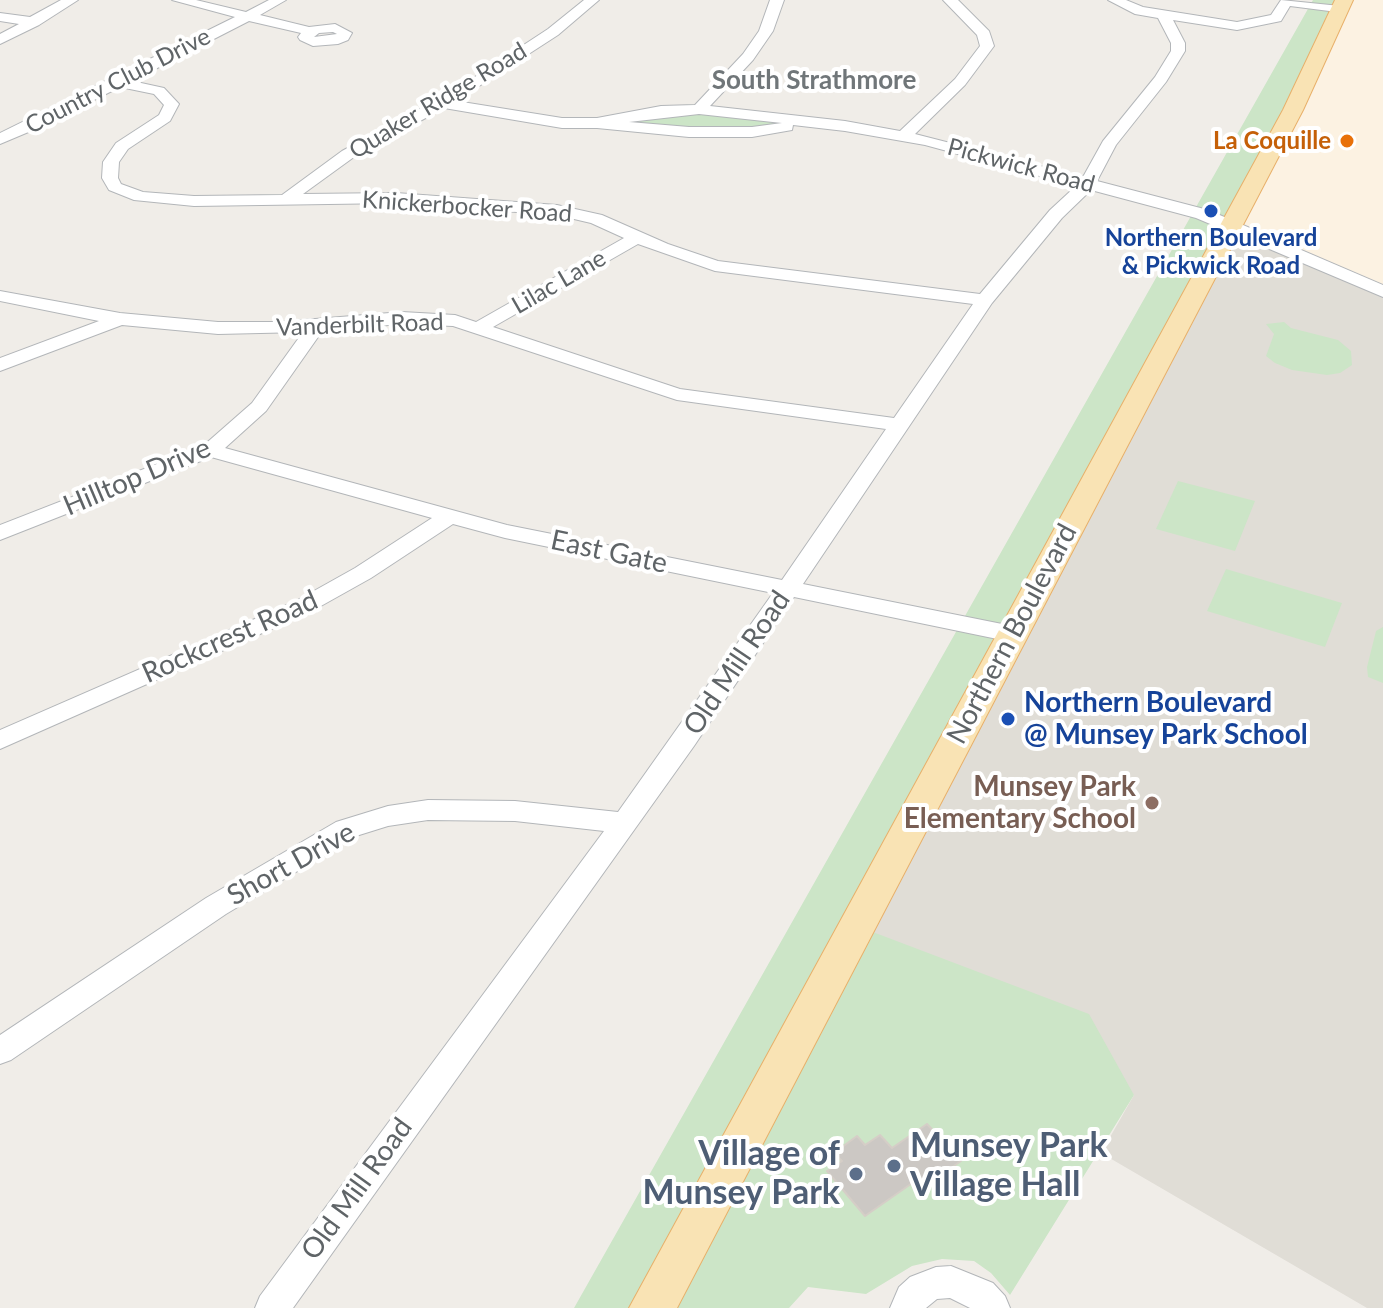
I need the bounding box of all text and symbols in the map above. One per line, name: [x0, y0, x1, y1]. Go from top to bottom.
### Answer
street label: Country Club Drive: [21, 22, 215, 140]
street label: Quaker Ridge Road: [344, 37, 532, 165]
district label: South Strathmore: [712, 65, 916, 97]
place label: La Coquille: [1213, 127, 1331, 155]
street label: Pickwick Road: [944, 132, 1098, 200]
marker: La Coquille: [1338, 132, 1356, 150]
street label: Knickerbocker Road: [361, 185, 573, 229]
marker: Northern Boulevard & Pickwick Road: [1202, 202, 1220, 220]
place label: Northern Boulevard & Pickwick Road: [1105, 224, 1317, 280]
street label: Lilac Lane: [507, 244, 611, 320]
street label: Vanderbilt Road: [276, 308, 444, 342]
street label: Hilltop Drive: [58, 431, 216, 523]
street label: Northern Boulevard: [940, 518, 1084, 750]
street label: East Gate: [548, 523, 670, 581]
street label: Rockcrest Road: [137, 583, 323, 691]
street label: Old Mill Road: [676, 585, 798, 741]
place label: Northern Boulevard @ Munsey Park School: [1024, 686, 1308, 752]
marker: Northern Boulevard @ Munsey Park School: [999, 710, 1017, 728]
place label: Munsey Park Elementary School: [904, 770, 1136, 836]
marker: Munsey Park Elementary School: [1143, 794, 1161, 812]
street label: Short Drive: [221, 815, 361, 913]
street label: Old Mill Road: [294, 1112, 420, 1266]
place label: Munsey Park Village Hall: [910, 1126, 1108, 1206]
place label: Village of Munsey Park: [642, 1134, 840, 1214]
marker: Munsey Park Village Hall: [885, 1157, 903, 1175]
marker: Village of Munsey Park: [847, 1165, 865, 1183]

